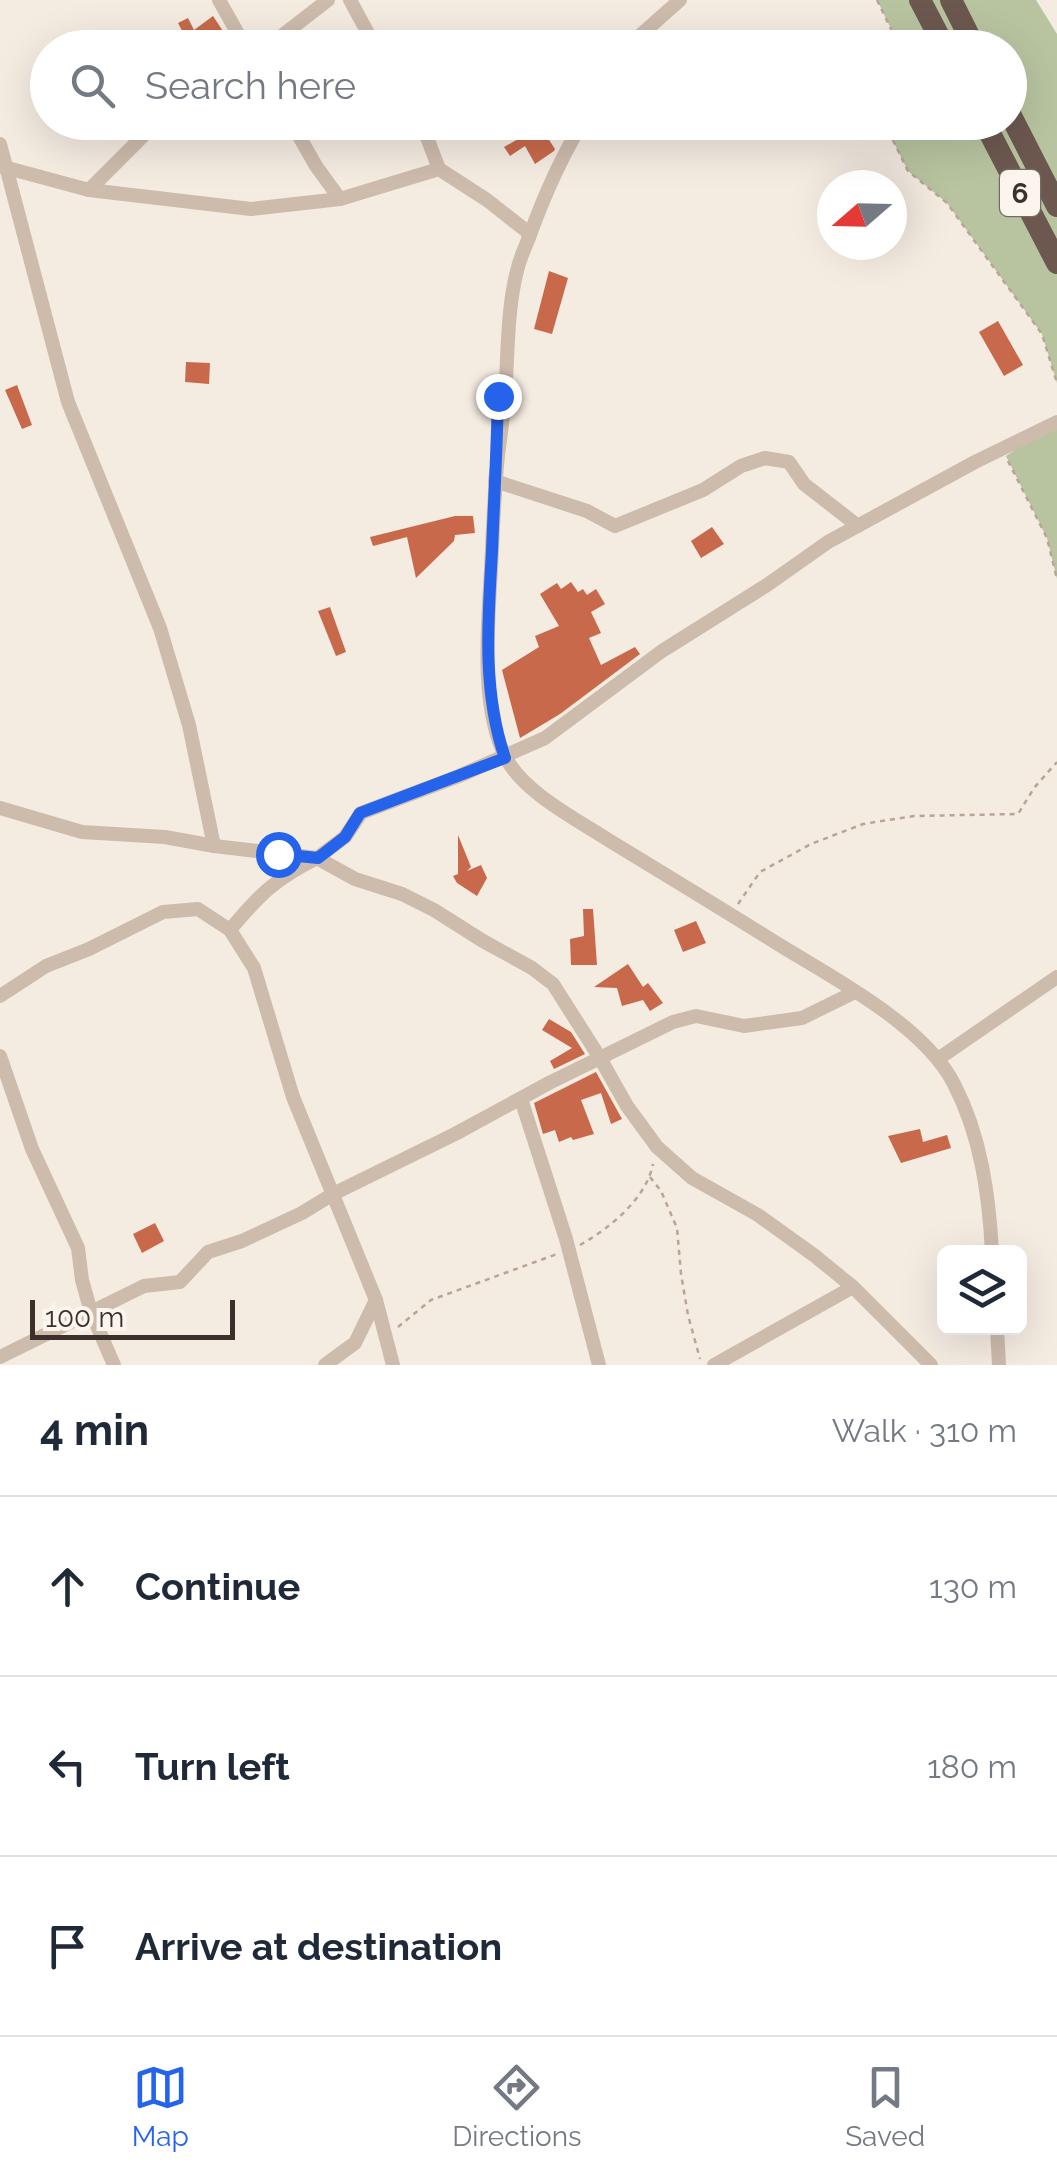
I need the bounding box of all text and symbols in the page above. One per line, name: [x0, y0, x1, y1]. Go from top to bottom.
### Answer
search box: [30, 30, 1027, 140]
icon: search: [65, 58, 120, 113]
text: Search here: [145, 63, 356, 108]
north arrow: [817, 170, 907, 260]
road number: 6: [1000, 170, 1040, 216]
route end: [476, 374, 522, 420]
route start: [256, 832, 302, 878]
map controls: [937, 1245, 1027, 1335]
button: layers: [937, 1245, 1027, 1335]
scale bar: [30, 1295, 235, 1340]
text: 100 m: [45, 1301, 124, 1334]
text: 4 min: [40, 1406, 149, 1455]
text: Walk · 310 m: [832, 1412, 1017, 1449]
icon: ahead: [40, 1559, 95, 1614]
text: Continue: [135, 1564, 300, 1609]
text: 130 m: [929, 1568, 1017, 1605]
icon: left: [40, 1739, 95, 1794]
text: Turn left: [135, 1744, 290, 1789]
text: 180 m: [927, 1748, 1017, 1785]
icon: arrive: [40, 1919, 95, 1974]
text: Arrive at destination: [135, 1924, 502, 1969]
tab: Map: [132, 2060, 189, 2153]
tab: Directions: [452, 2060, 582, 2153]
tab: Saved: [845, 2060, 925, 2153]

